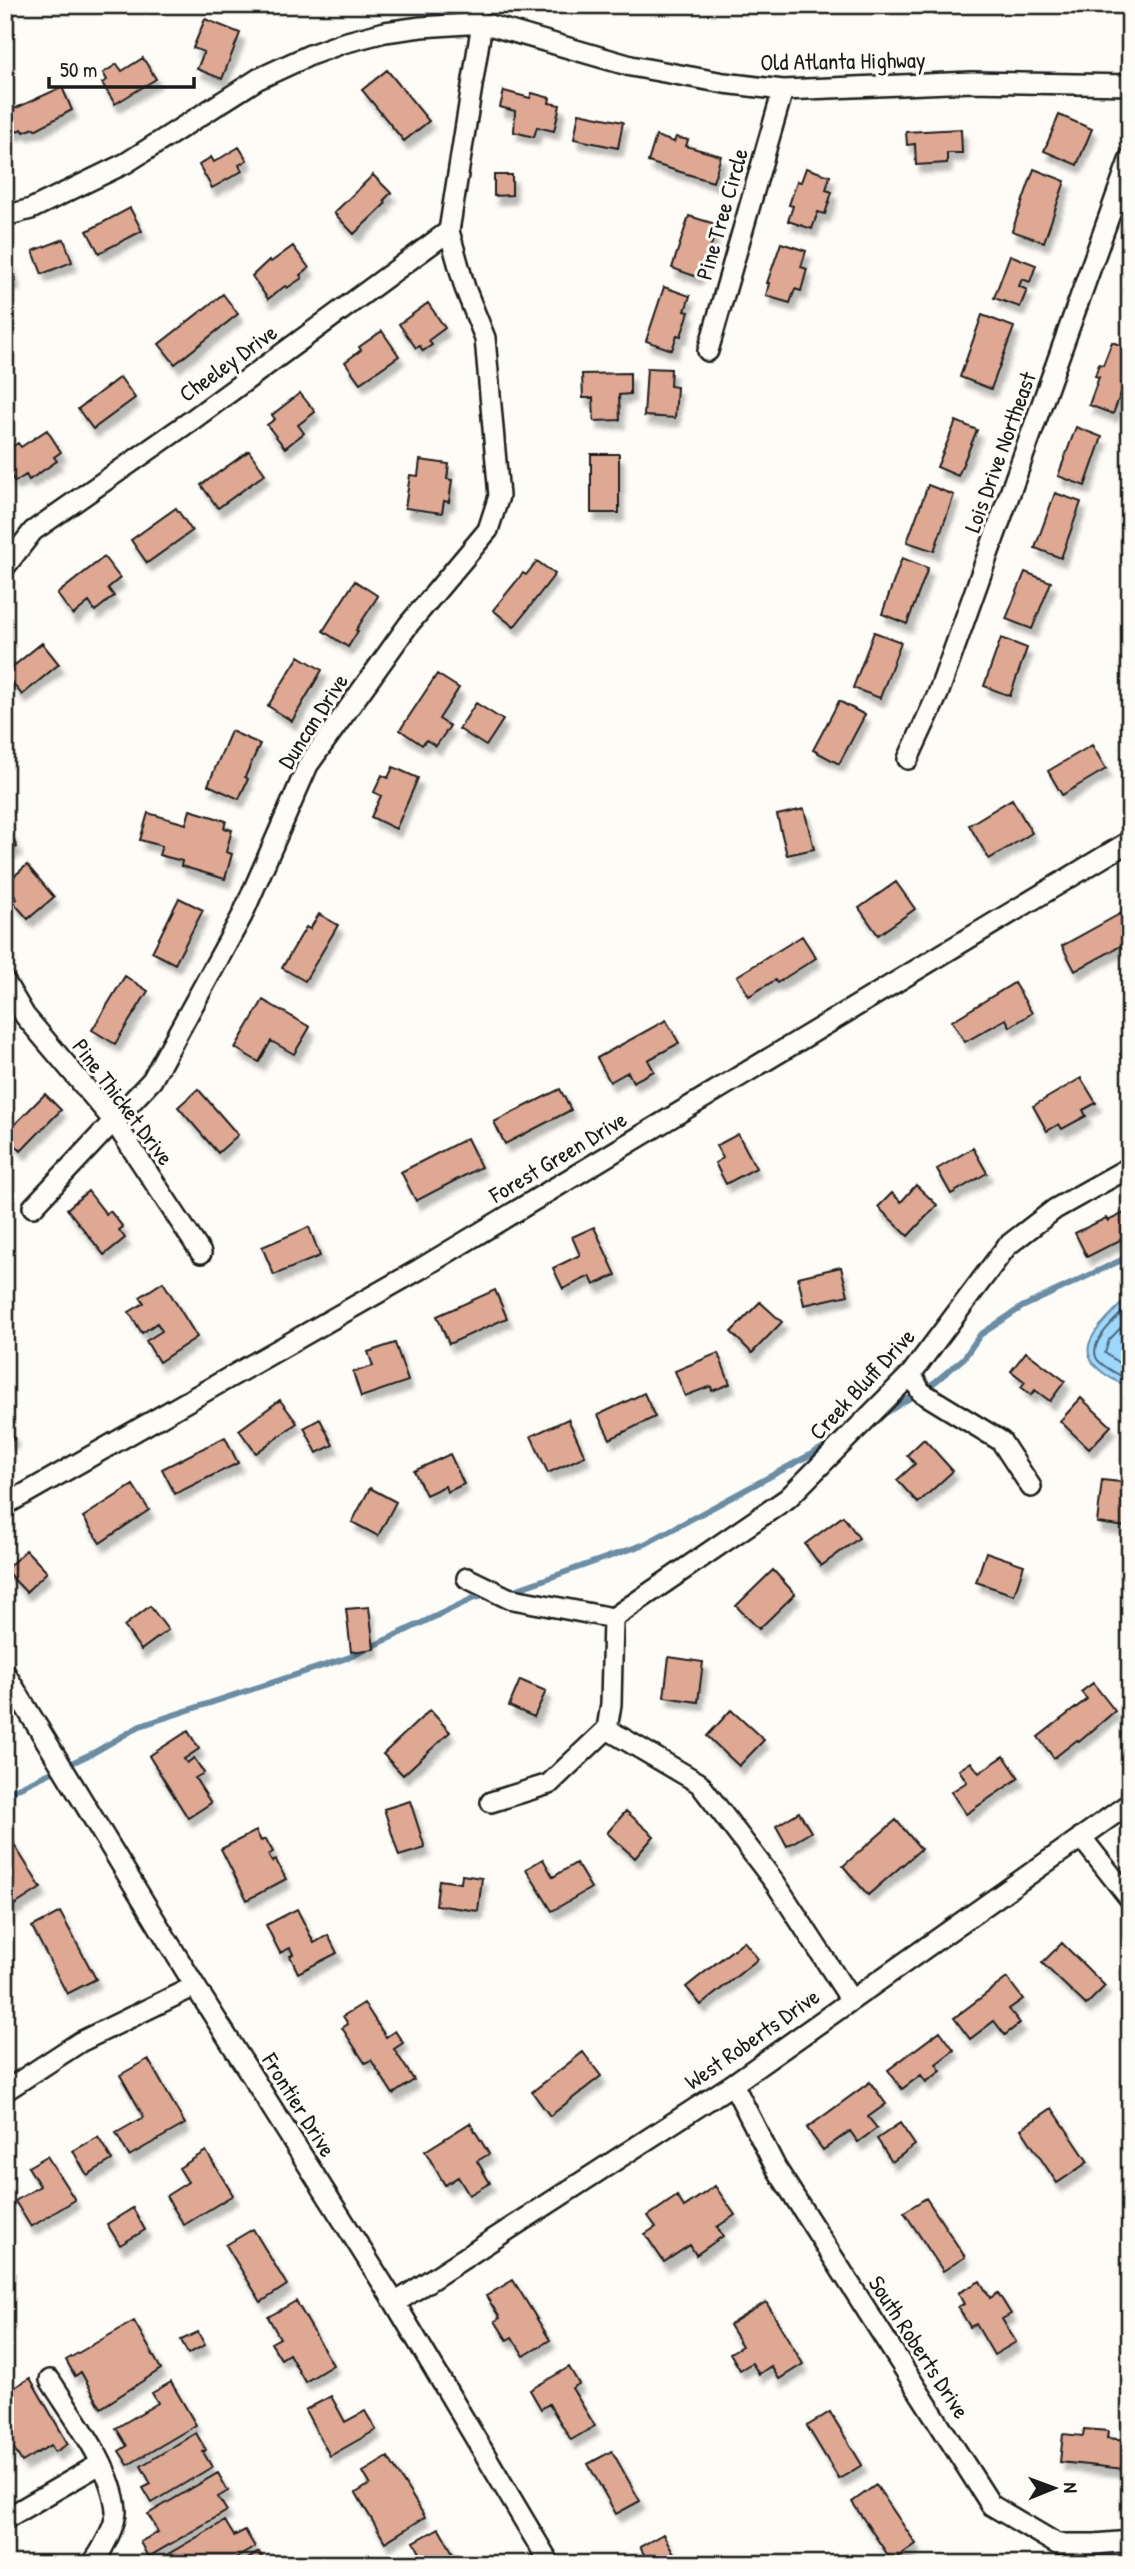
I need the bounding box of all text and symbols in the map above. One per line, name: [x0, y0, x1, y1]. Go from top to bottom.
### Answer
street label: Old Atlanta Highway: [760, 44, 926, 77]
scale bar: [49, 46, 194, 90]
text: 50 m: [60, 55, 97, 84]
street label: Pine Tree Circle: [688, 145, 755, 283]
street label: Cheeley Drive: [172, 317, 283, 409]
street label: Lois Drive Northeast: [956, 366, 1043, 536]
street label: Duncan Drive: [270, 667, 355, 774]
street label: Pine Thicket Drive: [66, 1032, 181, 1171]
street label: Forest Green Drive: [482, 1103, 632, 1210]
street label: Creek Bluff Drive: [802, 1321, 921, 1446]
street label: West Roberts Drive: [678, 1981, 825, 2097]
street label: Frontier Drive: [255, 2046, 344, 2162]
street label: South Roberts Drive: [862, 2269, 977, 2424]
north arrow: [1020, 2454, 1090, 2524]
text: N: [1058, 2482, 1084, 2493]

